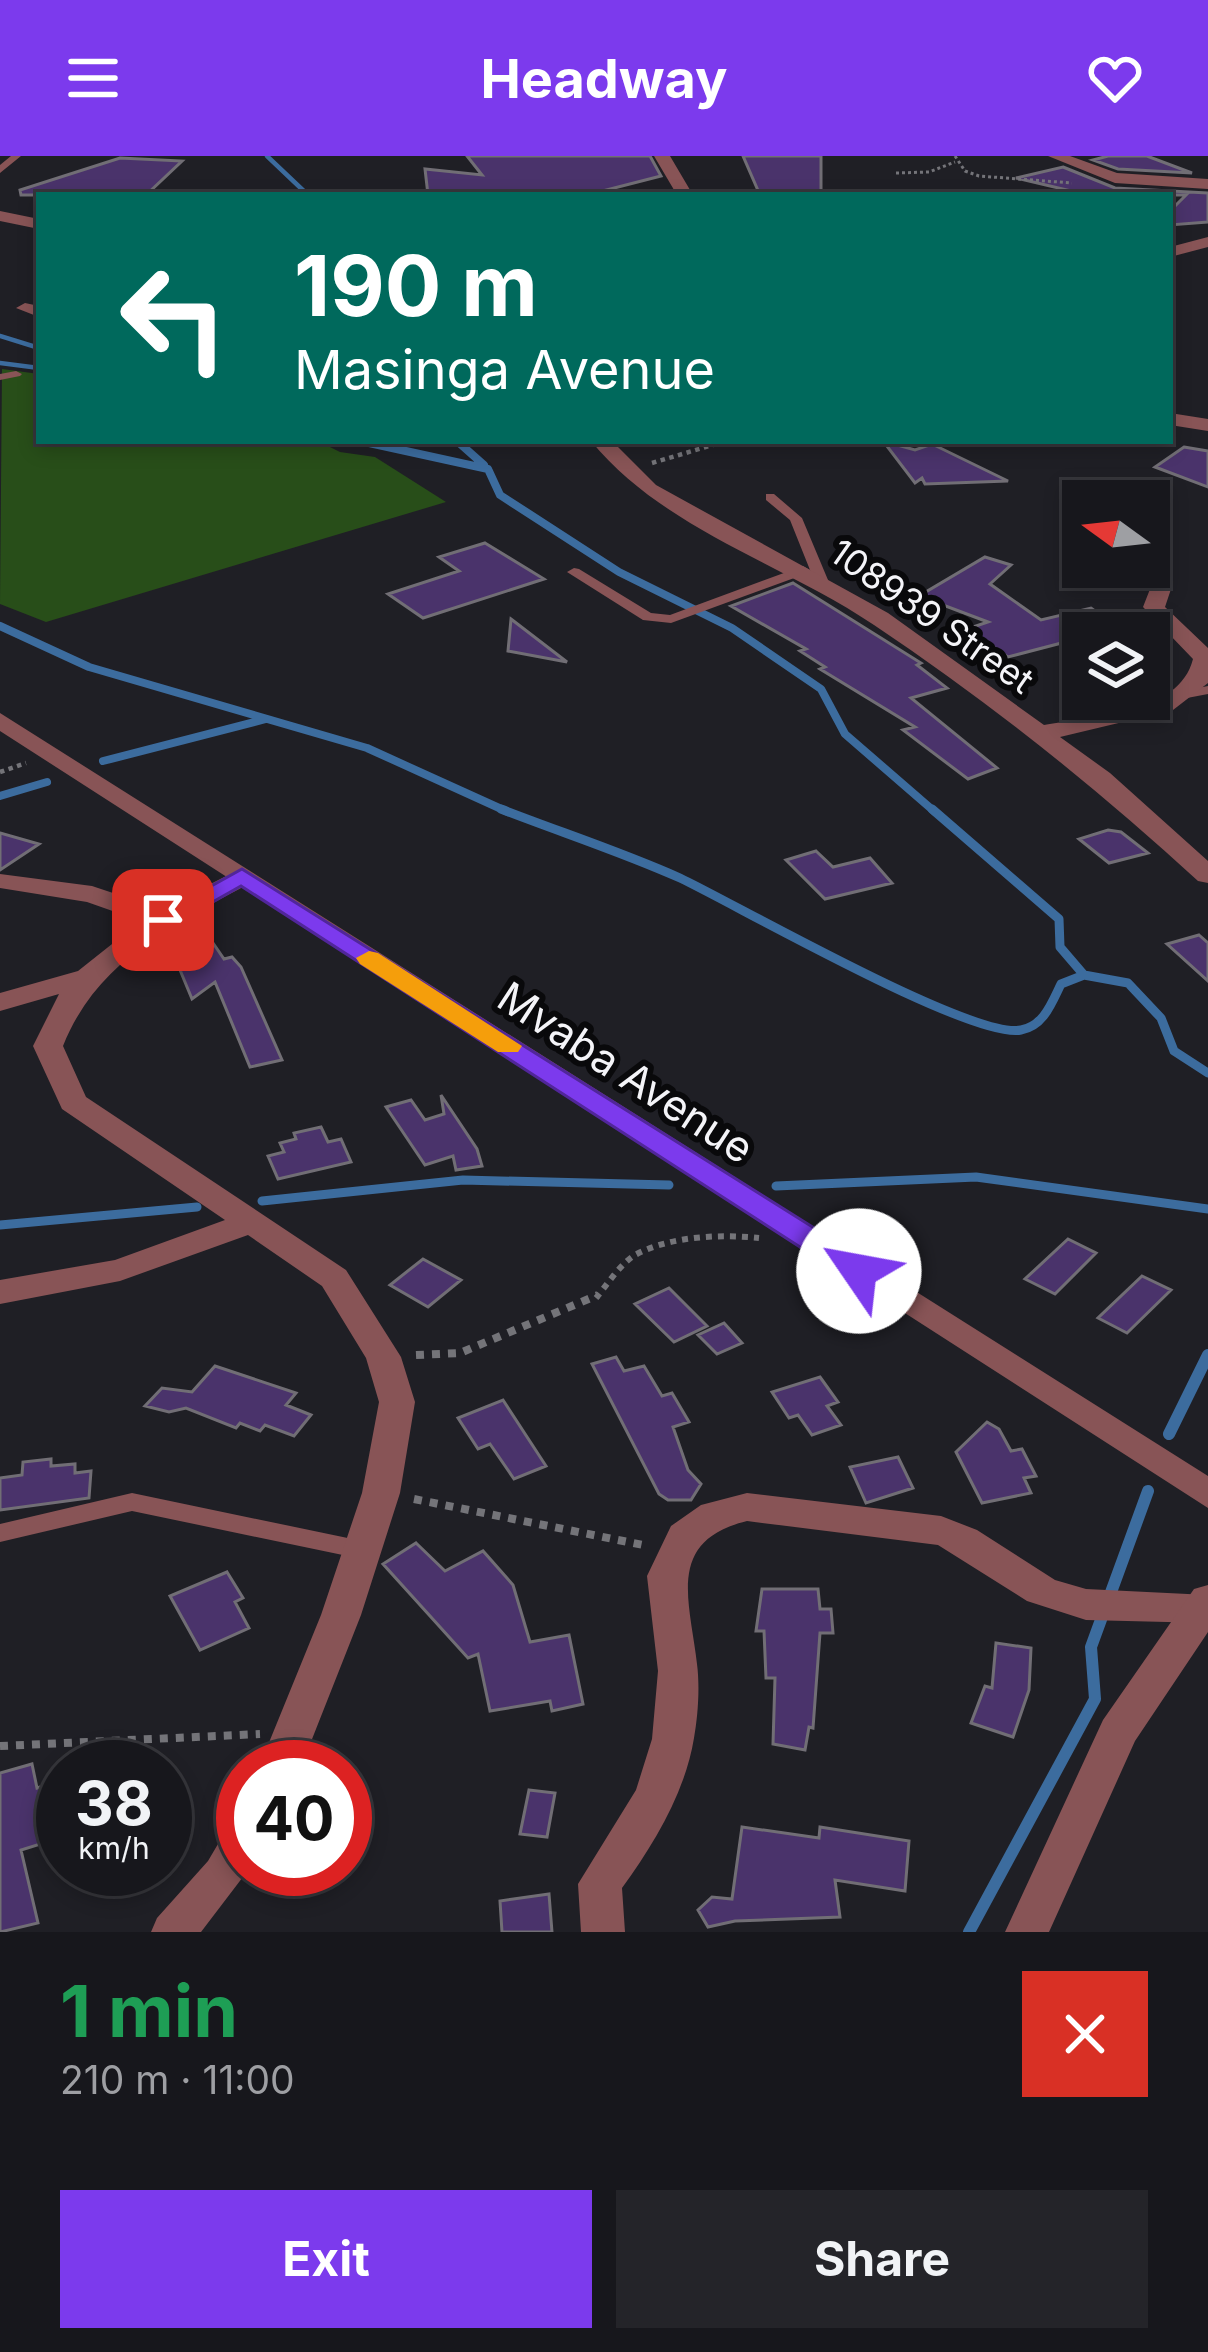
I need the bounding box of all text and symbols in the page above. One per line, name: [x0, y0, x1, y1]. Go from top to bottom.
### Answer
icon: menu: [60, 45, 126, 111]
icon: heart: [1082, 45, 1148, 111]
text: Headway: [480, 46, 728, 111]
text: 190 m: [294, 235, 538, 336]
icon: left: [96, 240, 252, 396]
text: Masinga Avenue: [294, 337, 715, 402]
north arrow: [1062, 480, 1170, 588]
map controls: [1062, 480, 1170, 720]
street label: 108939 Street: [822, 530, 1042, 702]
button: layers: [1062, 612, 1170, 720]
pin: [112, 869, 214, 971]
icon: arrive: [130, 887, 196, 953]
street label: Mvaba Avenue: [489, 971, 763, 1173]
position arrow: [796, 1208, 922, 1334]
speed limit sign: 40: [216, 1740, 372, 1896]
text: 38: [75, 1767, 153, 1839]
text: km/h: [78, 1830, 150, 1866]
text: 1 min: [60, 1967, 238, 2054]
button: close: [1022, 1971, 1148, 2097]
text: 210 m · 11:00: [60, 2056, 295, 2103]
button: Exit: [60, 2190, 592, 2328]
button: Share: [616, 2190, 1148, 2328]

